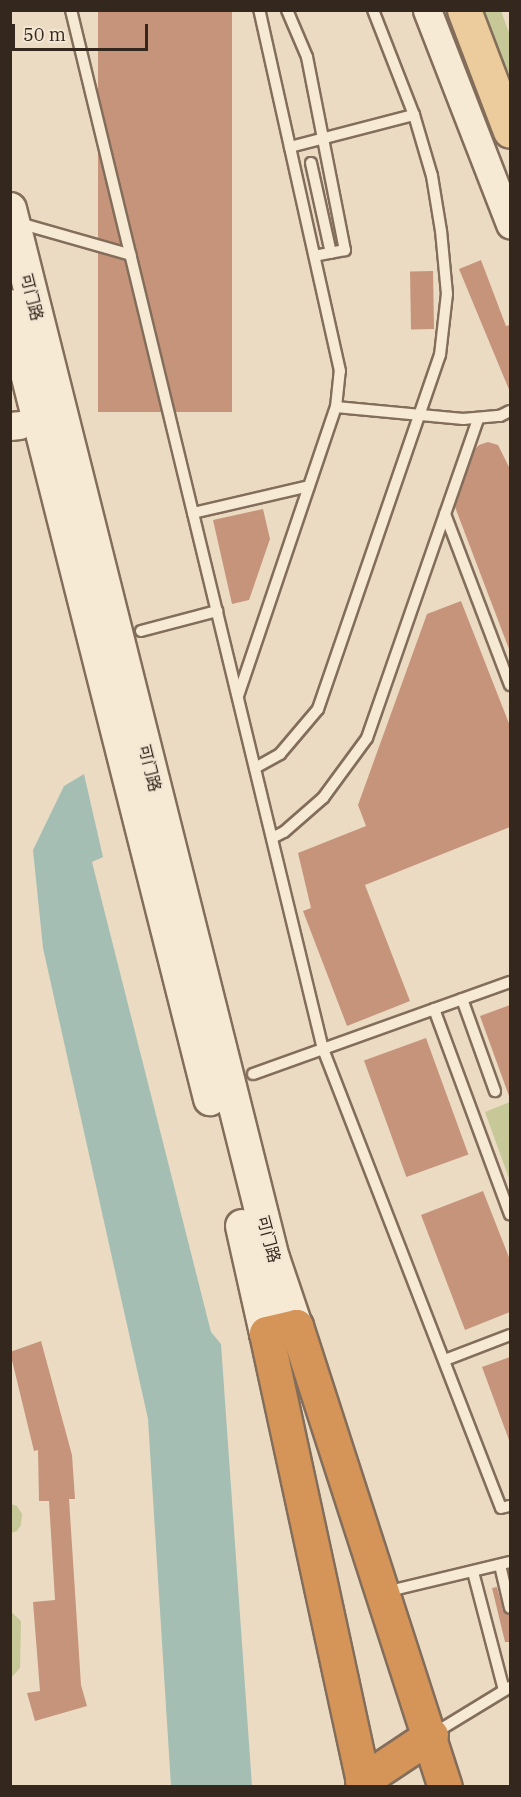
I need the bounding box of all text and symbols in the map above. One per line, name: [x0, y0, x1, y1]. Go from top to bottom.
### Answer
scale bar: [15, 12, 152, 50]
text: 50 m: [23, 23, 66, 46]
street label: 可门路: [17, 271, 47, 323]
street label: 可门路: [135, 742, 165, 794]
street label: 可门路: [254, 1213, 284, 1265]

